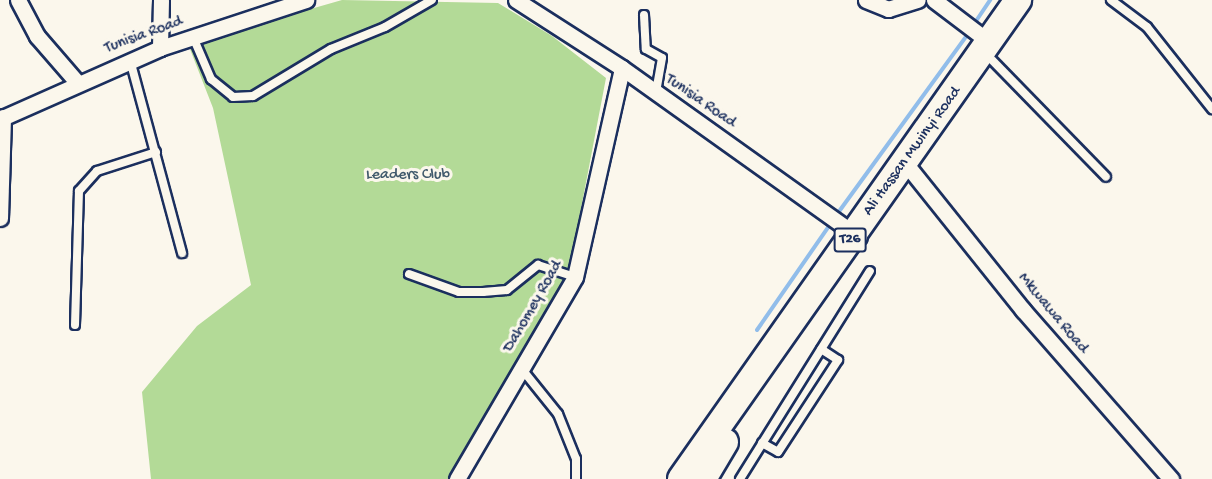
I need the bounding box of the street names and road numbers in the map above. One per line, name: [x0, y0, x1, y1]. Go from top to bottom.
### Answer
street label: Tunisia Road: [102, 13, 186, 59]
street label: Tunisia Road: [661, 71, 739, 133]
street label: Ali Hassan Mwinyi Road: [860, 84, 966, 220]
road number: T26: [834, 228, 866, 252]
street label: Dahomey Road: [500, 258, 568, 356]
street label: Mkwawa Road: [1013, 270, 1091, 358]

